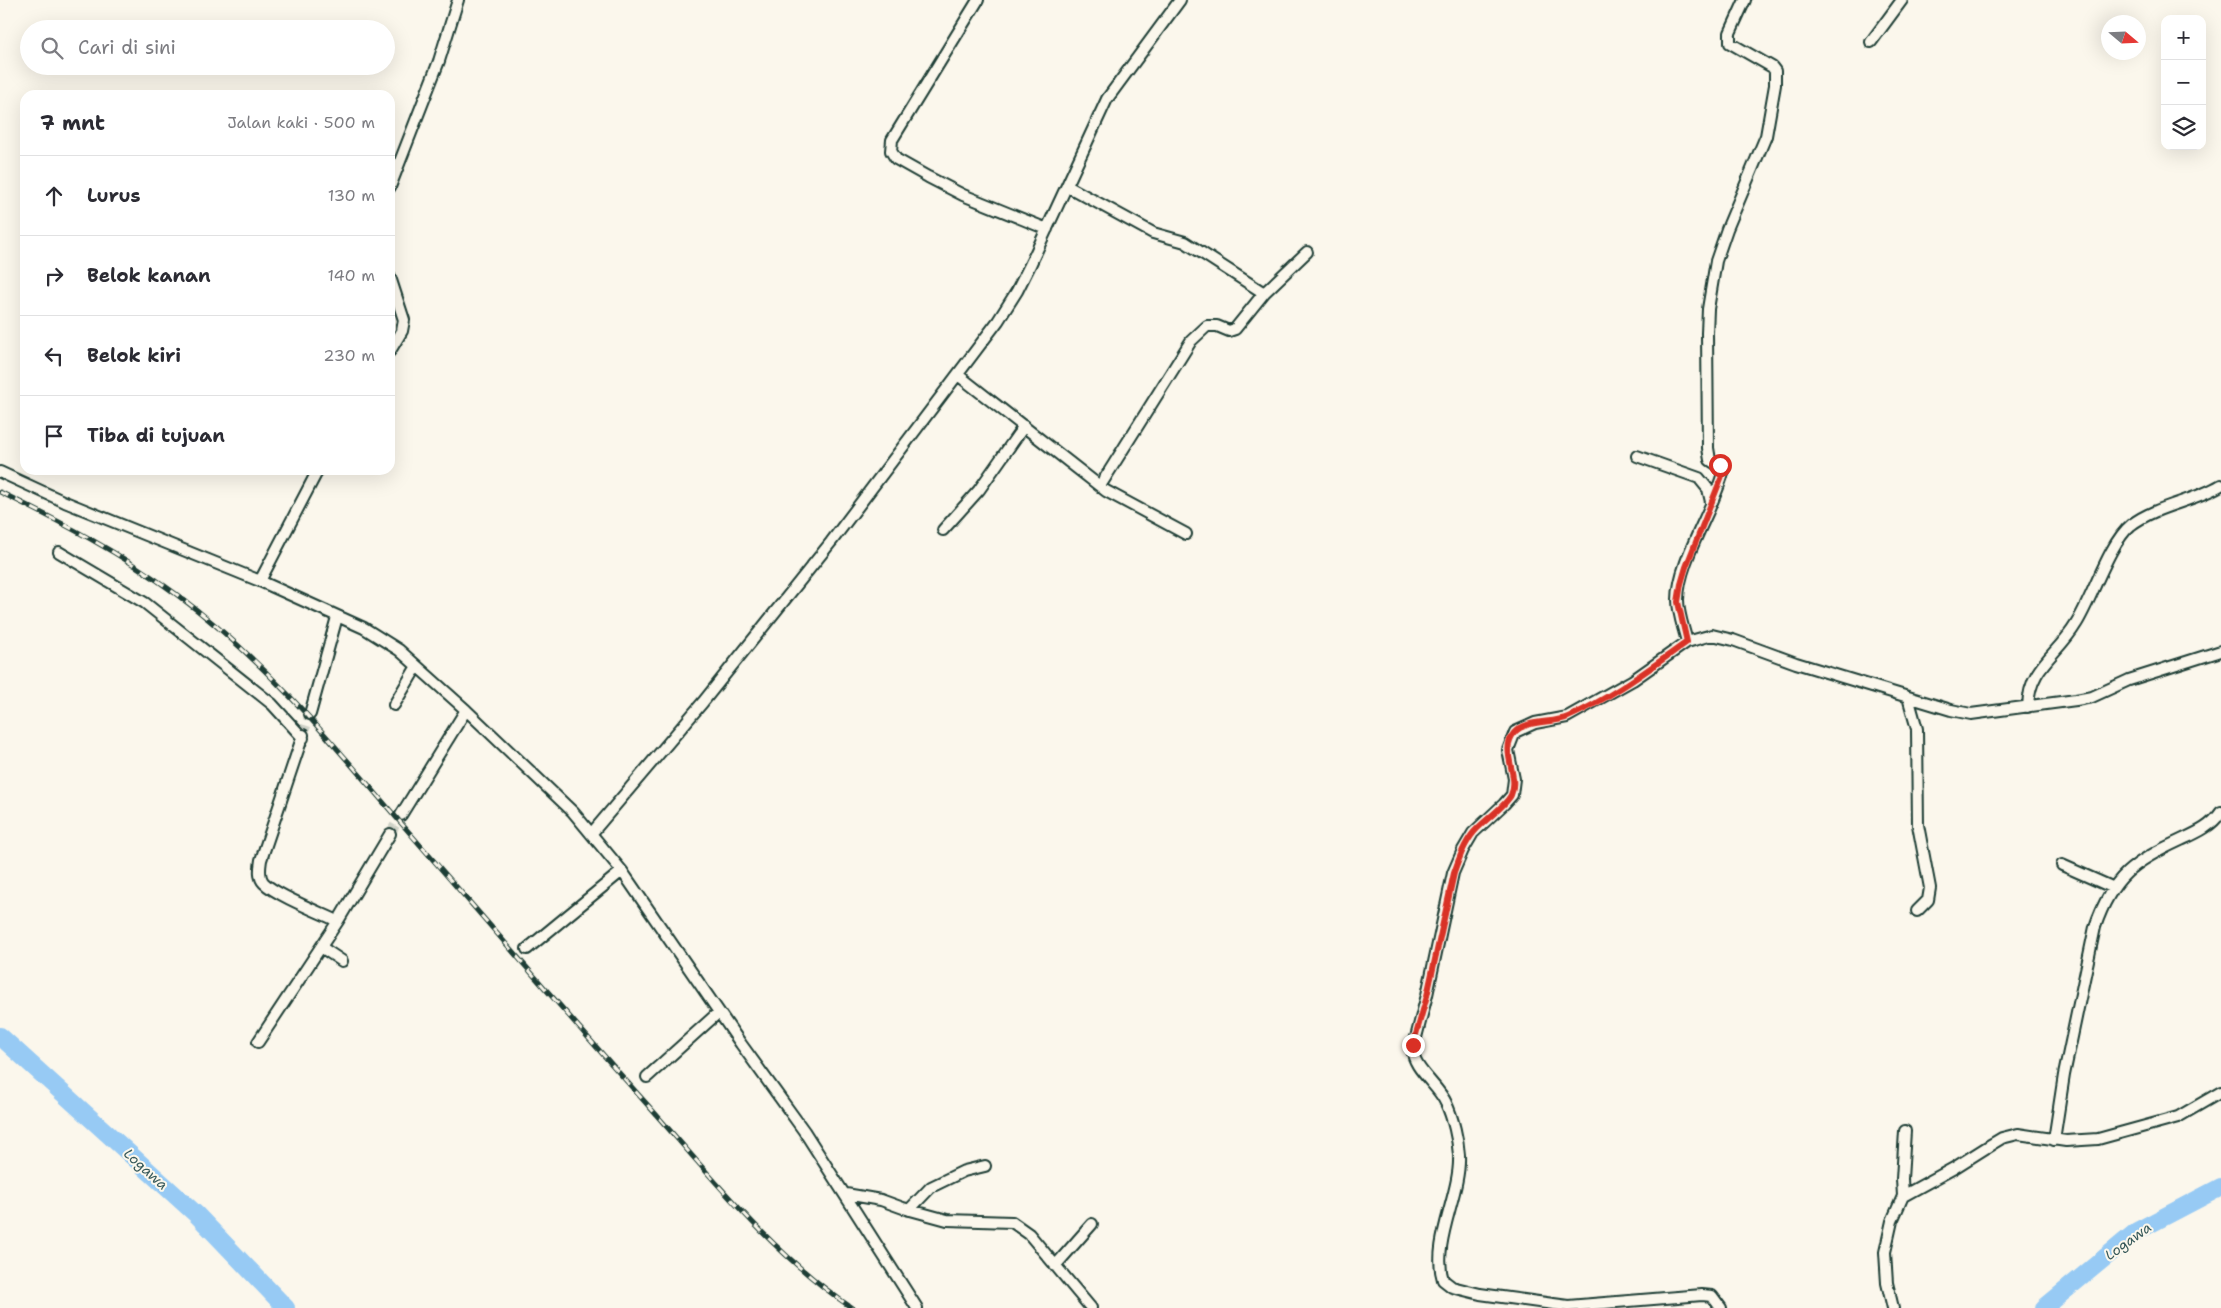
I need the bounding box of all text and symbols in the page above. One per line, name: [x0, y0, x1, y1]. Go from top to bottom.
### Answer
north arrow: [2101, 15, 2146, 60]
map controls: [2161, 15, 2206, 150]
button: +: [2161, 15, 2206, 60]
search box: [20, 20, 395, 75]
icon: search: [38, 34, 66, 62]
text: Cari di sini: [78, 35, 176, 60]
button: −: [2161, 60, 2206, 105]
button: layers: [2161, 105, 2206, 150]
text: 7 mnt: [40, 109, 105, 137]
text: Jalan kaki · 500 m: [227, 112, 375, 133]
icon: ahead: [40, 182, 68, 210]
text: Lurus: [87, 183, 141, 208]
text: 130 m: [328, 185, 375, 206]
icon: right: [40, 262, 68, 290]
text: Belok kanan: [87, 263, 211, 288]
text: 140 m: [328, 265, 375, 286]
icon: left: [40, 342, 68, 370]
text: Belok kiri: [87, 343, 181, 368]
text: 230 m: [323, 345, 375, 366]
icon: arrive: [40, 422, 68, 450]
text: Tiba di tujuan: [87, 423, 225, 448]
route start: [1709, 454, 1732, 477]
route end: [1402, 1034, 1425, 1057]
water label: Logawa: [120, 1144, 172, 1194]
water label: Logawa: [2101, 1218, 2155, 1264]

